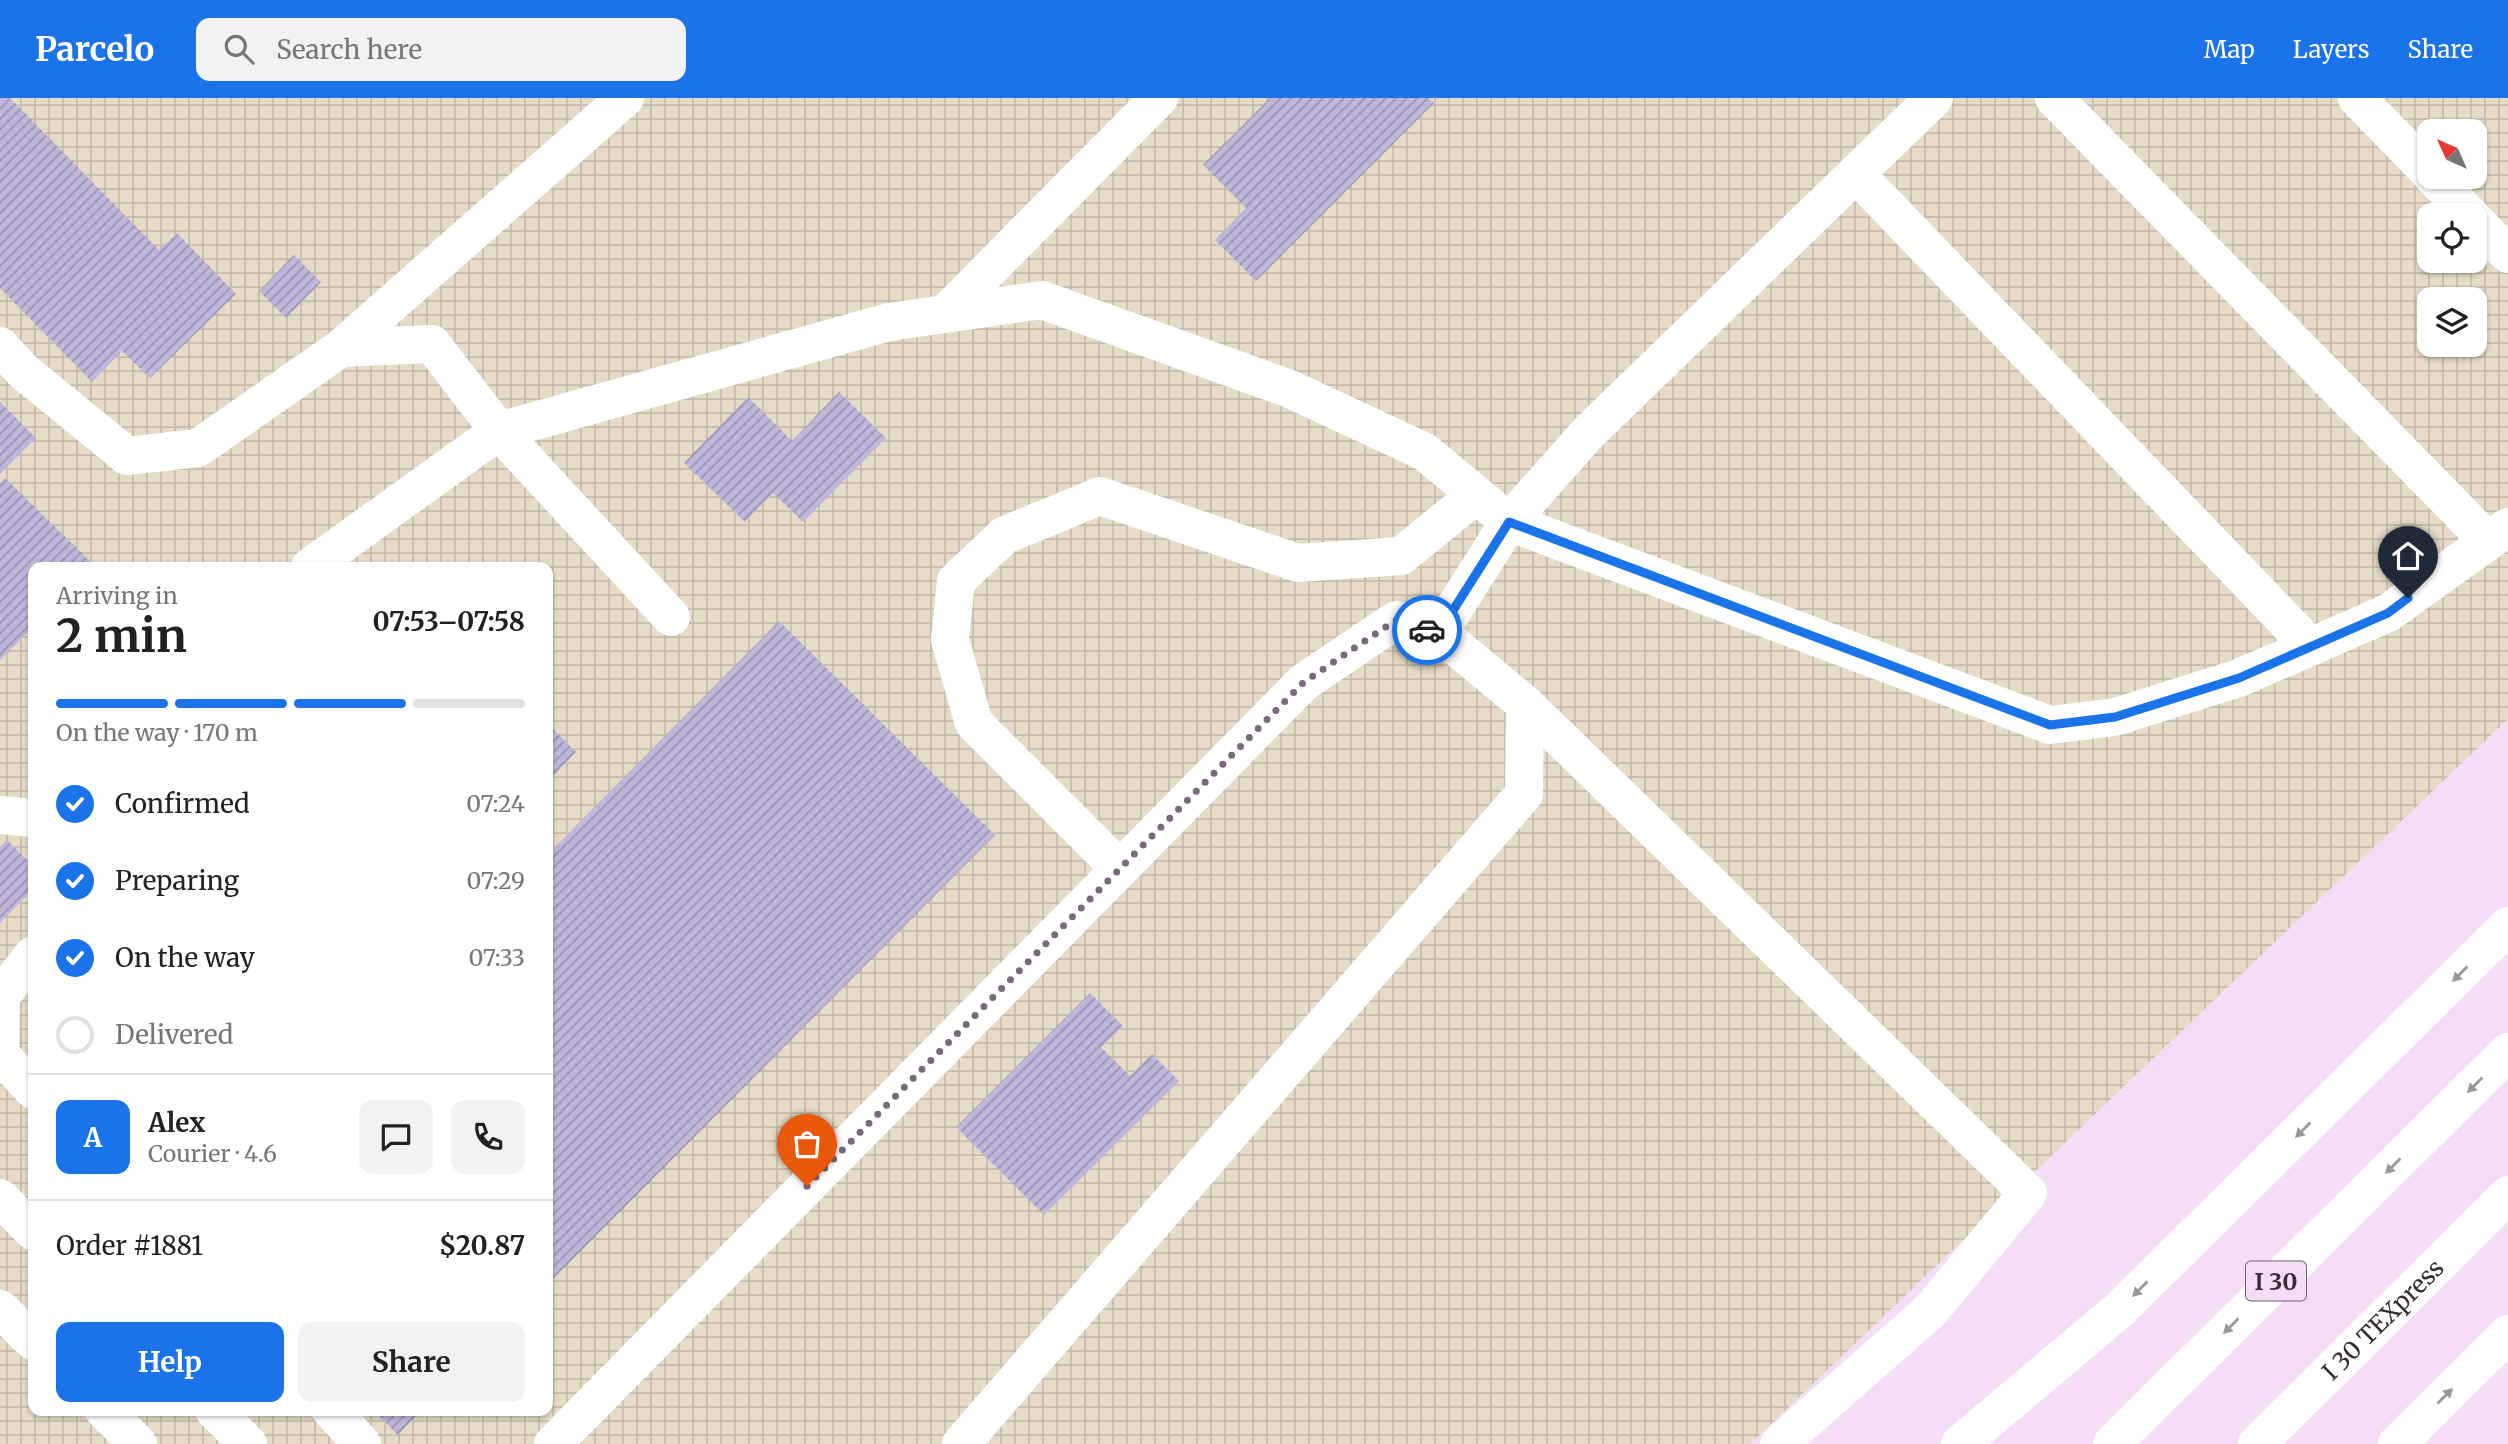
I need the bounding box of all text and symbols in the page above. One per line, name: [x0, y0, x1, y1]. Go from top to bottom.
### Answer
search box: [196, 18, 686, 81]
text: Parcelo: [35, 29, 154, 70]
icon: search: [220, 30, 258, 68]
text: Search here: [276, 33, 422, 66]
text: Map: [2204, 34, 2255, 65]
text: Layers: [2293, 34, 2369, 65]
text: Share: [2407, 34, 2473, 65]
north arrow: [2417, 119, 2487, 189]
map controls: [2417, 119, 2487, 357]
button: locate: [2417, 203, 2487, 273]
button: layers: [2417, 287, 2487, 357]
pin: [2378, 526, 2438, 598]
icon: home: [2389, 537, 2427, 575]
text: Arriving in: [56, 581, 178, 610]
courier: [1392, 595, 1462, 665]
text: 07:53–07:58: [373, 605, 525, 638]
text: 2 min: [56, 607, 187, 665]
icon: car: [1408, 611, 1446, 649]
text: On the way · 170 m: [56, 718, 258, 747]
icon: check: [56, 785, 94, 823]
text: Confirmed: [115, 787, 250, 820]
text: 07:24: [466, 789, 525, 818]
icon: check: [56, 862, 94, 900]
text: Preparing: [115, 864, 239, 897]
text: 07:29: [466, 866, 525, 895]
icon: check: [56, 939, 94, 977]
text: On the way: [115, 941, 255, 974]
text: 07:33: [469, 943, 525, 972]
one-way arrow: [2451, 966, 2468, 983]
text: Delivered: [115, 1018, 234, 1051]
one-way arrow: [2466, 1076, 2483, 1093]
button: chat: [359, 1100, 433, 1174]
button: phone: [451, 1100, 525, 1174]
text: Alex: [148, 1106, 205, 1139]
pin: [777, 1114, 837, 1186]
text: A: [84, 1121, 102, 1154]
one-way arrow: [2294, 1121, 2311, 1138]
icon: bag: [788, 1125, 826, 1163]
text: Courier · 4.6: [148, 1139, 277, 1168]
one-way arrow: [2384, 1157, 2401, 1174]
text: Order #1881: [56, 1229, 203, 1262]
text: $20.87: [439, 1229, 525, 1262]
street label: I 30 TEXpress: [2315, 1252, 2450, 1386]
road number: I 30: [2246, 1262, 2306, 1300]
one-way arrow: [2133, 1280, 2149, 1297]
one-way arrow: [2223, 1317, 2240, 1333]
button: Help: [56, 1322, 284, 1402]
button: Share: [298, 1322, 525, 1402]
one-way arrow: [2437, 1388, 2453, 1404]

